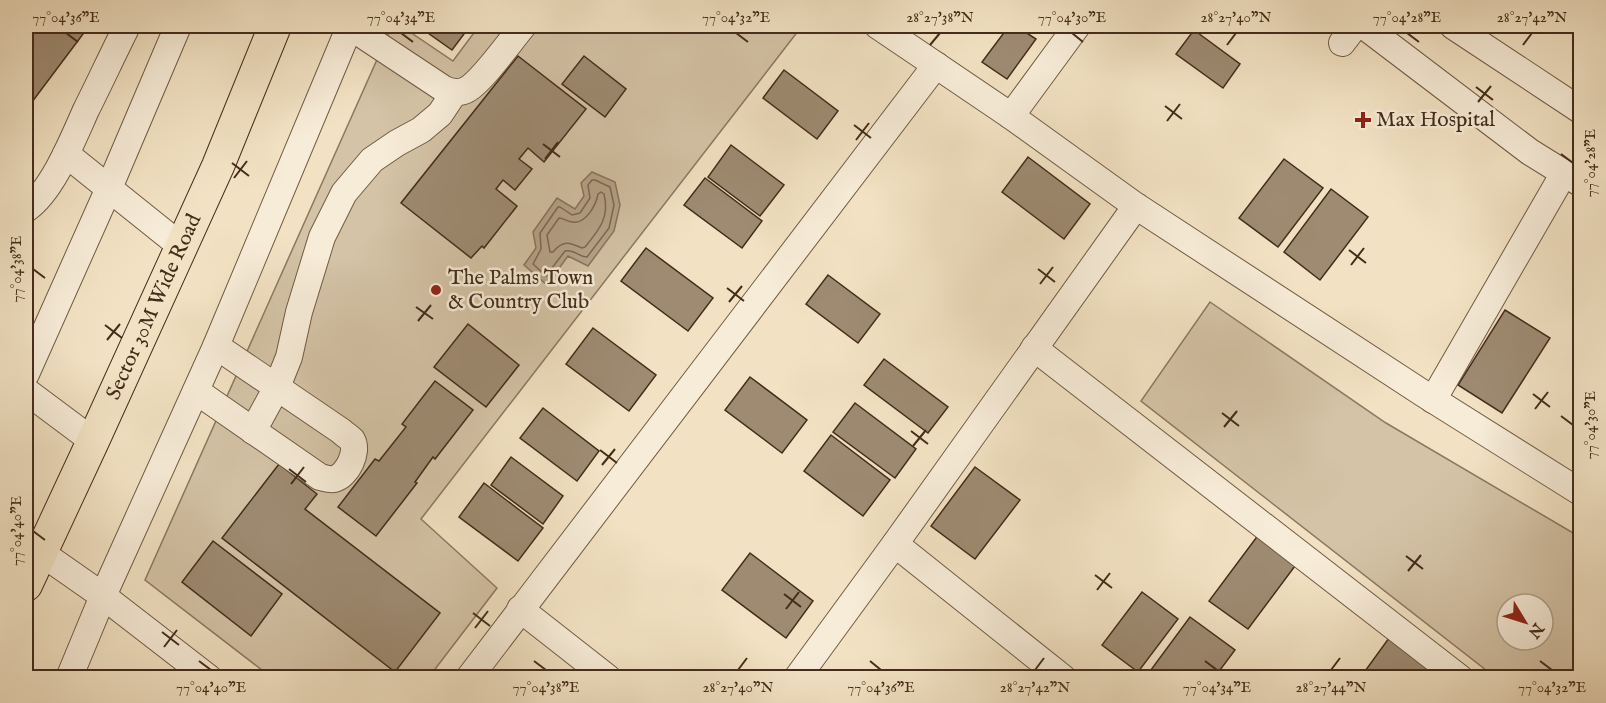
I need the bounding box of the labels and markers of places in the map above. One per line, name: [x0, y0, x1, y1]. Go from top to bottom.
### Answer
place label: Max Hospital: [1376, 107, 1495, 134]
marker: Max Hospital: [1354, 111, 1372, 129]
place label: The Palms Town & Country Club: [448, 265, 593, 316]
marker: The Palms Town & Country Club: [429, 283, 443, 297]

